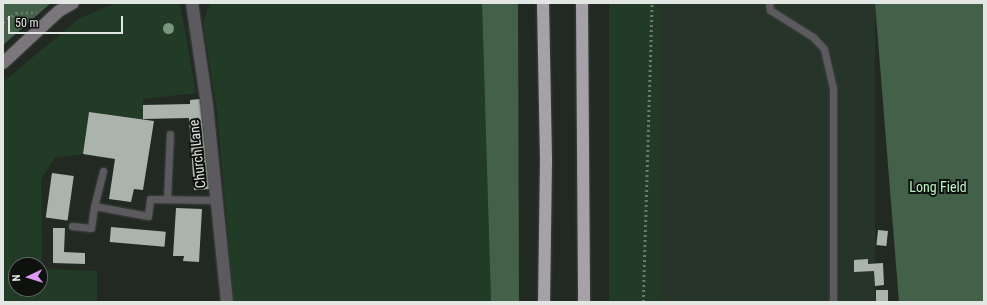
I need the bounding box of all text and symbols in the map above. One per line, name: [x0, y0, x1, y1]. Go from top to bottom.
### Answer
scale bar: [10, 8, 125, 34]
text: 50 m: [15, 16, 39, 30]
street label: Church Lane: [185, 119, 209, 189]
park label: Long Field: [909, 179, 967, 195]
north arrow: [8, 257, 48, 297]
text: N: [10, 274, 23, 282]

